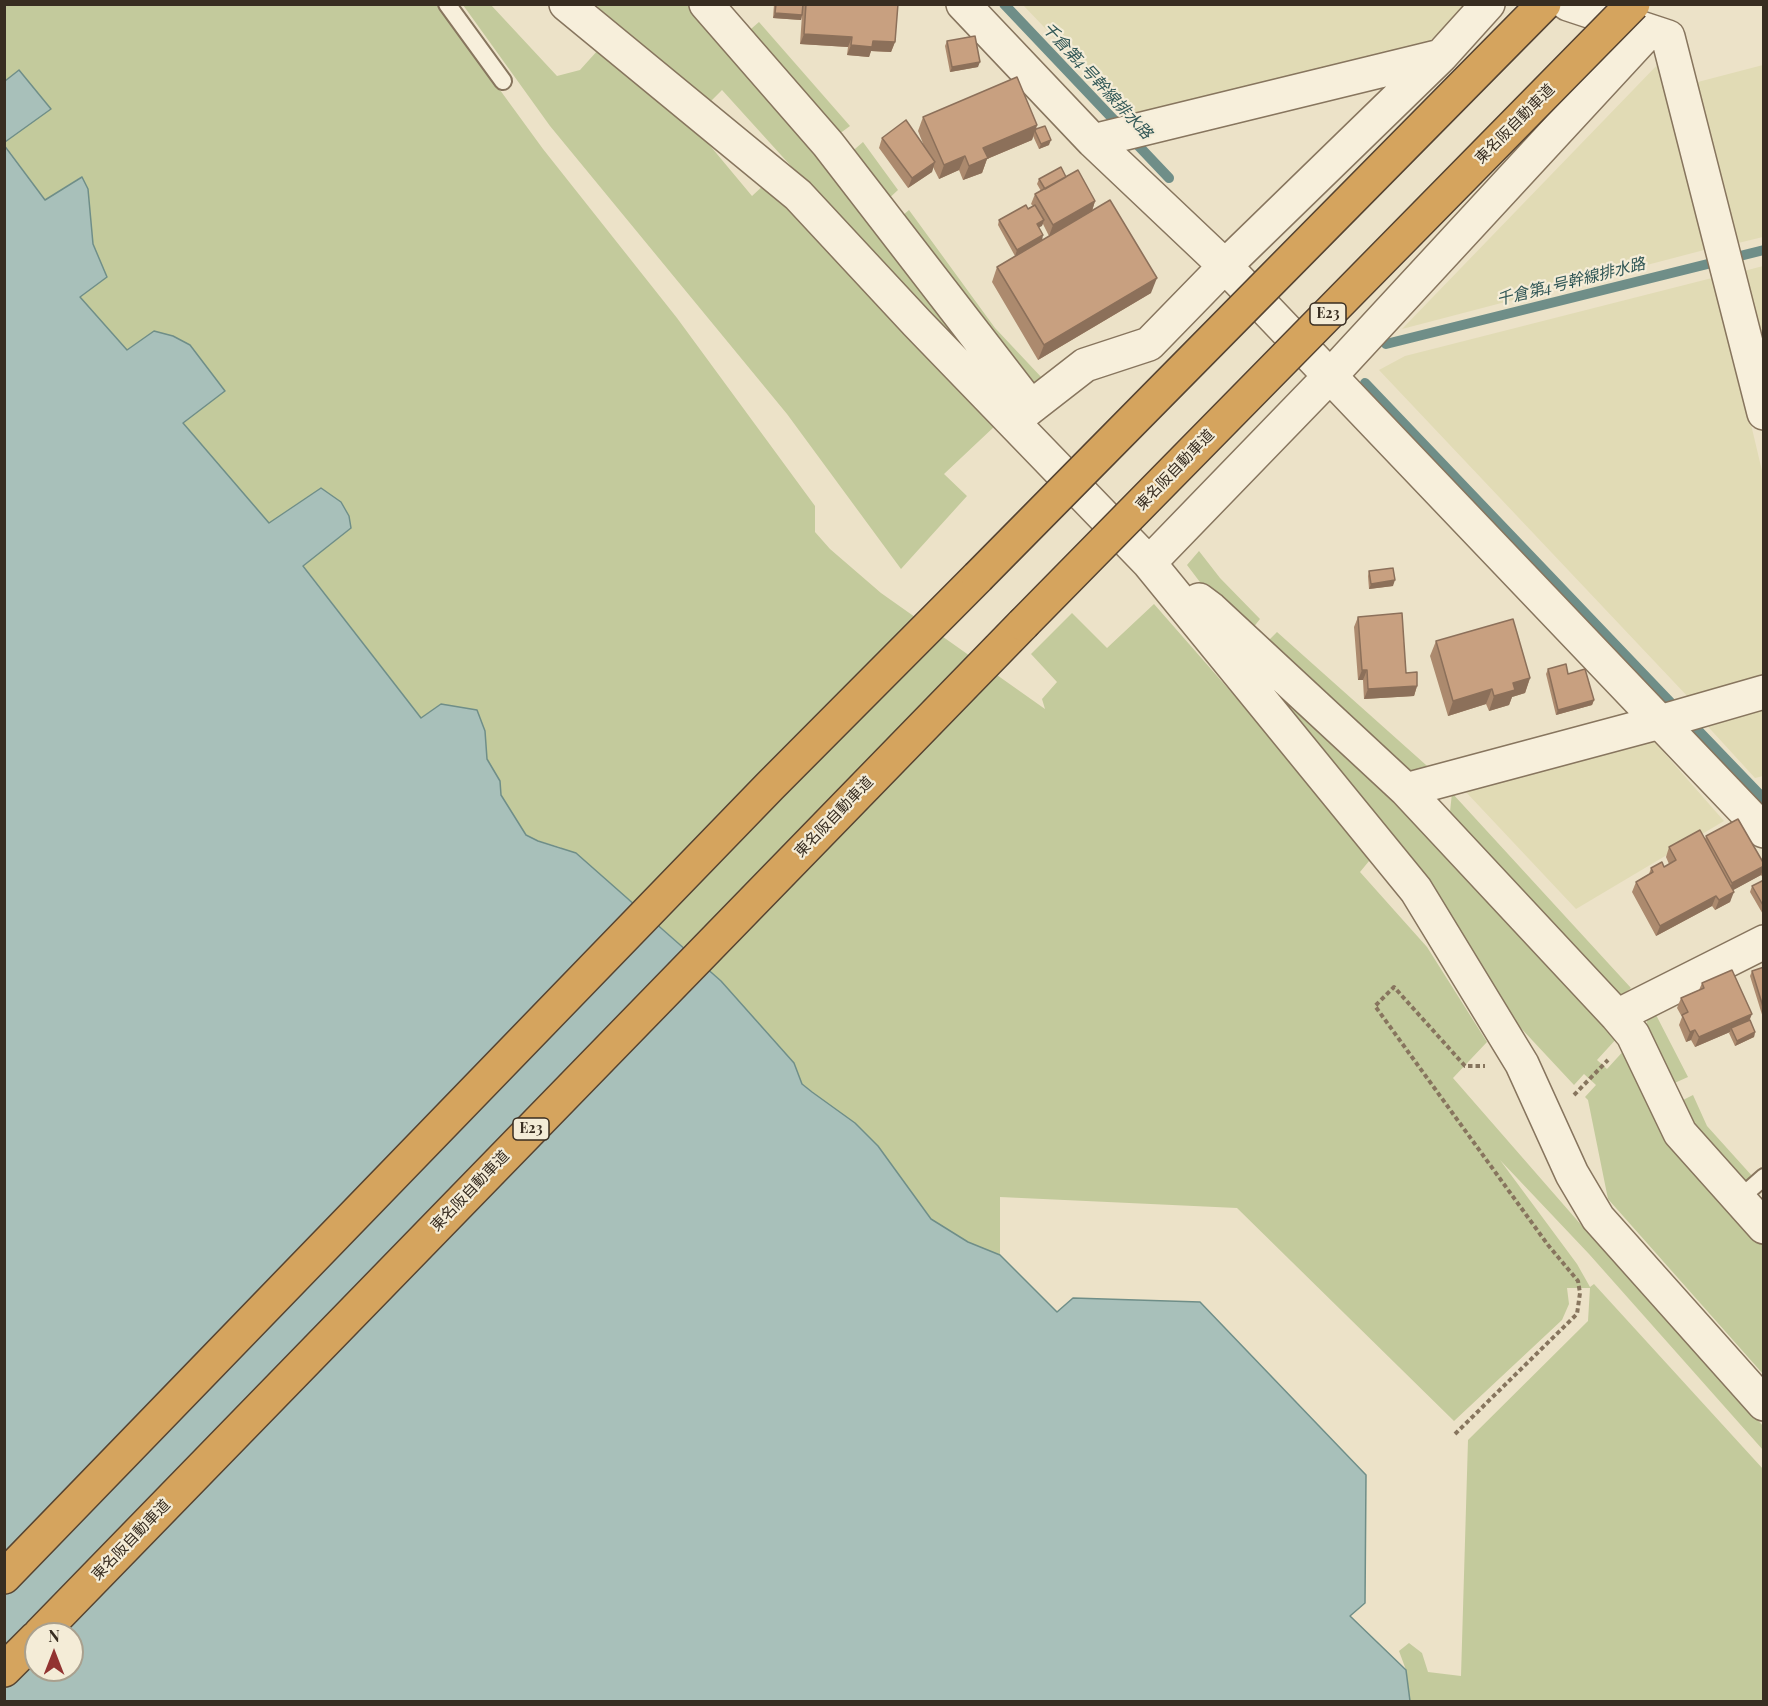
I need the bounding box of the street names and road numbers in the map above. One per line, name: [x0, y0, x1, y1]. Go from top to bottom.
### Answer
street label: 東名阪自動車道: [1472, 81, 1558, 167]
road number: E23: [1310, 303, 1346, 325]
street label: 東名阪自動車道: [1132, 426, 1218, 514]
street label: 東名阪自動車道: [791, 773, 877, 861]
road number: E23: [513, 1118, 549, 1140]
street label: 東名阪自動車道: [427, 1147, 513, 1235]
street label: 東名阪自動車道: [88, 1496, 174, 1584]

